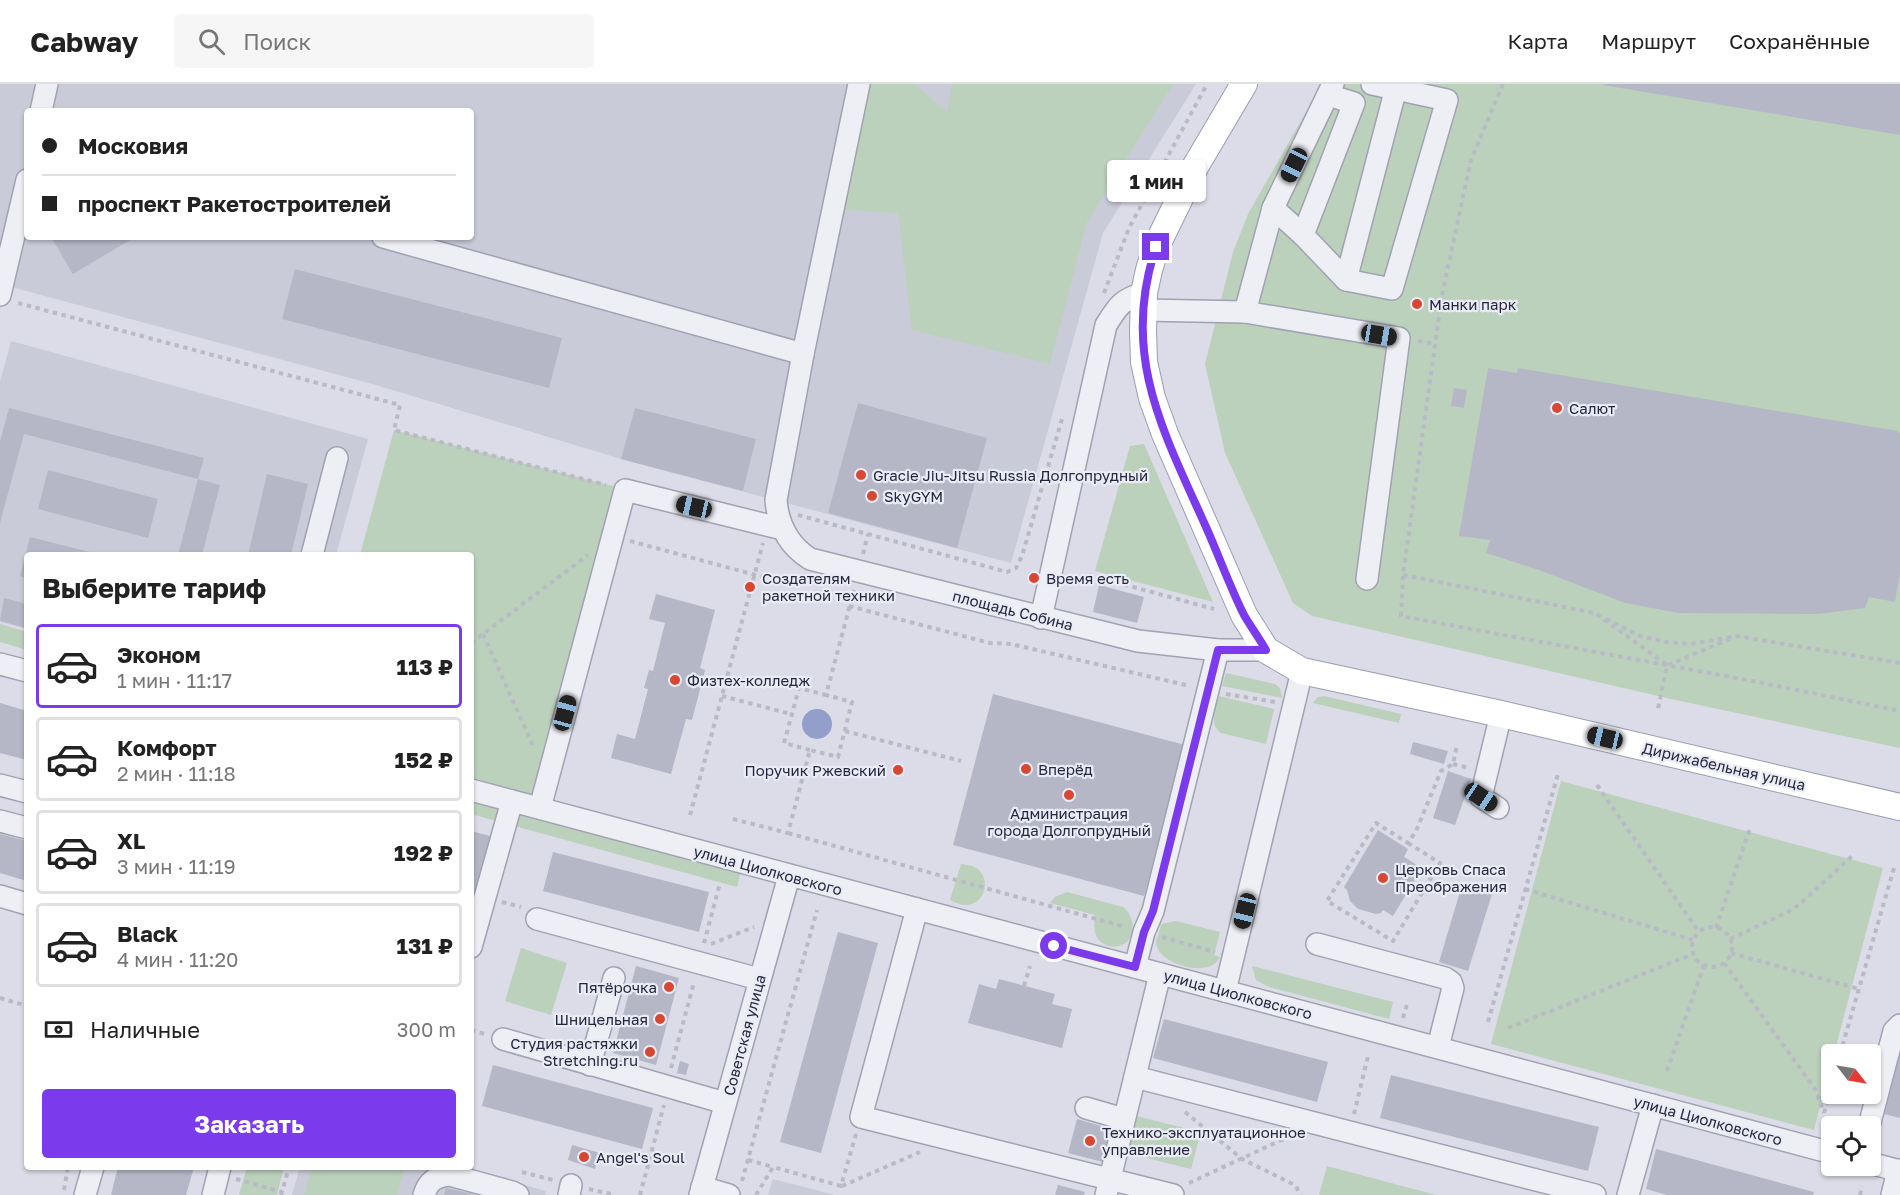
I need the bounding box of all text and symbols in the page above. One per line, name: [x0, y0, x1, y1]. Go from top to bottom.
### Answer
search box: [174, 14, 594, 68]
text: Cabway: [30, 25, 138, 58]
icon: search: [195, 25, 228, 58]
text: Поиск: [243, 28, 311, 55]
text: Карта: [1507, 28, 1568, 54]
text: Маршрут: [1601, 28, 1696, 54]
text: Сохранённые: [1729, 28, 1870, 54]
text: Московия: [78, 132, 188, 159]
car: [1278, 145, 1310, 185]
callout: 1 мин: [1106, 160, 1206, 202]
text: 1 мин: [1129, 169, 1184, 193]
text: проспект Ракетостроителей: [78, 190, 391, 217]
route end: [1142, 233, 1169, 260]
place label: Манки парк: [1429, 295, 1517, 313]
marker: Манки парк: [1410, 297, 1424, 311]
car: [1360, 323, 1398, 347]
place label: Салют: [1569, 399, 1616, 417]
marker: Салют: [1550, 401, 1564, 415]
place label: Gracie Jiu-Jitsu Russia Долгопрудный: [873, 466, 1148, 484]
marker: Gracie Jiu-Jitsu Russia Долгопрудный: [854, 468, 868, 482]
place label: SkyGYM: [884, 487, 943, 505]
marker: SkyGYM: [865, 489, 879, 503]
car: [674, 494, 714, 520]
place label: Создателям ракетной техники: [762, 569, 895, 604]
place label: Время есть: [1046, 569, 1129, 587]
marker: Время есть: [1027, 571, 1041, 585]
text: Выберите тариф: [42, 572, 266, 604]
marker: Создателям ракетной техники: [743, 580, 757, 594]
street label: площадь Собина: [951, 586, 1075, 634]
icon: car: [45, 639, 99, 693]
text: Эконом: [117, 641, 201, 668]
text: 113 ₽: [397, 653, 453, 680]
text: 1 мин · 11:17: [117, 668, 232, 692]
place label: Физтех-колледж: [687, 671, 810, 689]
marker: Физтех-колледж: [668, 673, 682, 687]
car: [552, 693, 578, 733]
car: [1585, 725, 1625, 751]
icon: car: [45, 732, 99, 786]
text: Комфорт: [117, 734, 217, 761]
street label: Дирижабельная улица: [1641, 738, 1807, 794]
text: 152 ₽: [394, 746, 453, 773]
place label: Вперёд: [1038, 760, 1093, 778]
text: 2 мин · 11:18: [117, 761, 236, 785]
place label: Поручик Ржевский: [744, 761, 886, 779]
marker: Вперёд: [1019, 762, 1033, 776]
marker: Поручик Ржевский: [891, 763, 905, 777]
car: [1461, 779, 1501, 815]
marker: Администрация города Долгопрудный: [1062, 788, 1076, 802]
place label: Администрация города Долгопрудный: [987, 804, 1151, 839]
icon: car: [45, 825, 99, 879]
text: XL: [117, 827, 145, 854]
text: 192 ₽: [394, 839, 453, 866]
street label: улица Циолковского: [692, 842, 844, 898]
text: 3 мин · 11:19: [117, 854, 236, 878]
place label: Церковь Спаса Преображения: [1395, 860, 1507, 895]
marker: Церковь Спаса Преображения: [1376, 871, 1390, 885]
car: [1232, 891, 1258, 931]
icon: car: [45, 918, 99, 972]
text: Black: [117, 920, 178, 947]
text: 131 ₽: [397, 932, 453, 959]
route start: [1040, 932, 1067, 959]
text: 4 мин · 11:20: [117, 947, 238, 971]
street label: улица Циолковского: [1162, 966, 1314, 1022]
street label: Советская улица: [719, 972, 769, 1098]
place label: Пятёрочка: [578, 978, 657, 996]
marker: Пятёрочка: [662, 980, 676, 994]
place label: Шницельная: [554, 1010, 648, 1028]
marker: Шницельная: [653, 1012, 667, 1026]
icon: cash: [42, 1013, 75, 1046]
text: Наличные: [90, 1016, 200, 1043]
text: 300 m: [397, 1017, 456, 1041]
place label: Студия растяжки Stretching.ru: [510, 1034, 638, 1069]
north arrow: [1821, 1044, 1881, 1104]
map controls: [1821, 1044, 1881, 1176]
marker: Студия растяжки Stretching.ru: [643, 1045, 657, 1059]
button: Заказать: [42, 1089, 456, 1158]
street label: улица Циолковского: [1632, 1092, 1784, 1148]
button: locate: [1821, 1116, 1881, 1176]
place label: Технико-эксплуатационное управление: [1102, 1123, 1306, 1158]
marker: Технико-эксплуатационное управление: [1083, 1134, 1097, 1148]
place label: Angel's Soul: [596, 1148, 685, 1166]
marker: Angel's Soul: [577, 1150, 591, 1164]

